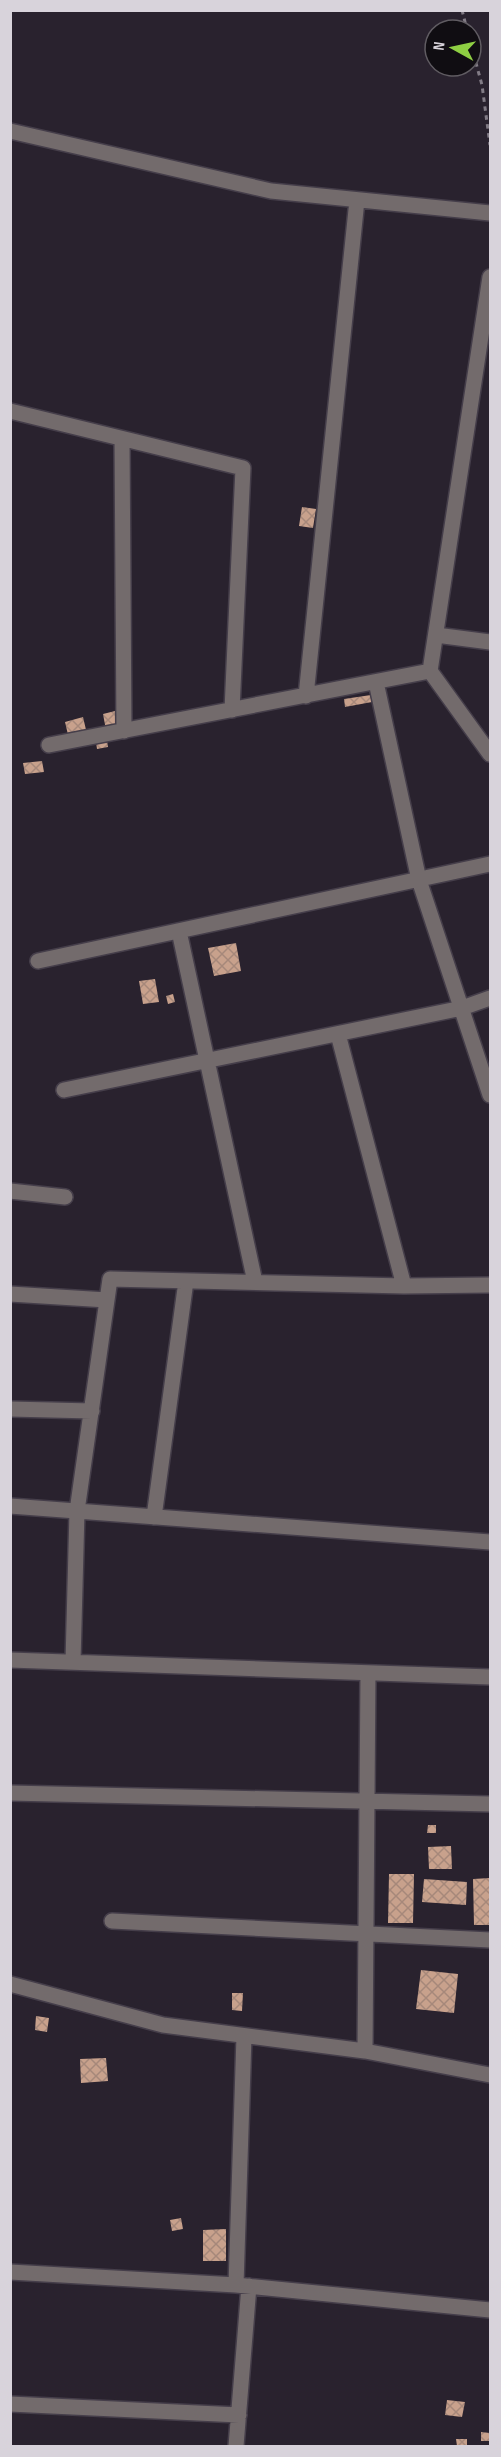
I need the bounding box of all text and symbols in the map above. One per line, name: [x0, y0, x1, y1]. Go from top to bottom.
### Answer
north arrow: [423, 18, 483, 78]
text: N: [430, 41, 450, 52]

